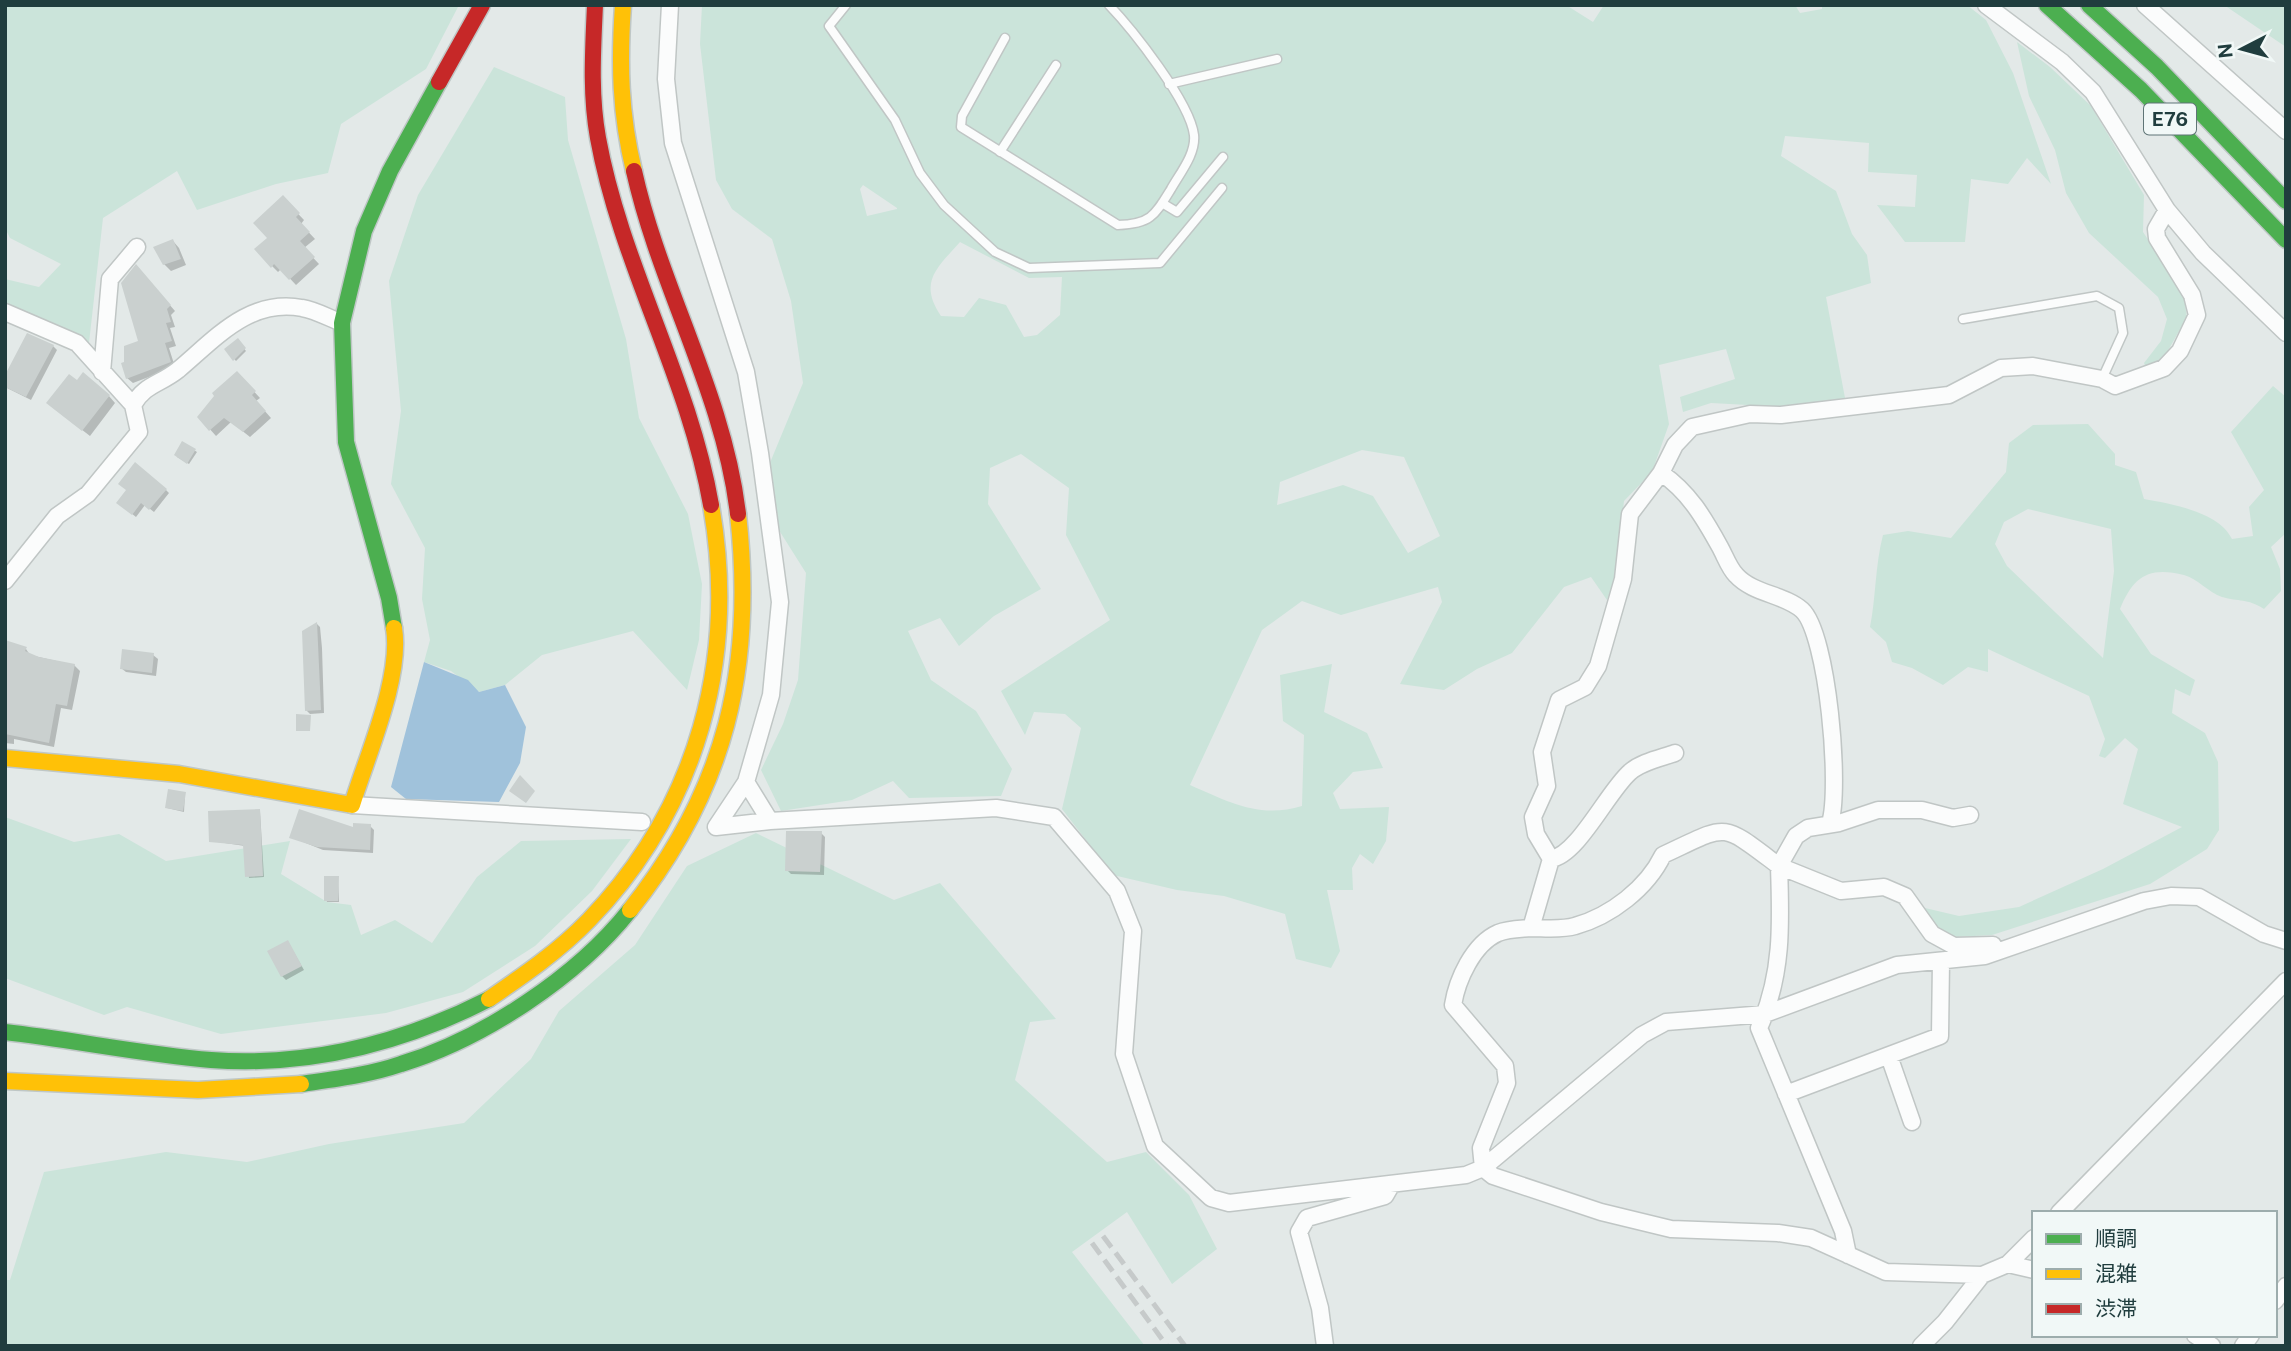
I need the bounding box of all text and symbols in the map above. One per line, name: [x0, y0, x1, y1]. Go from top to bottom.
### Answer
north arrow: [2207, 14, 2277, 84]
text: N: [2213, 42, 2237, 59]
road number: E76: [2144, 104, 2196, 134]
legend: [2032, 1211, 2277, 1337]
text: 順調: [2095, 1226, 2137, 1251]
text: 混雑: [2095, 1261, 2137, 1286]
text: 渋滞: [2095, 1296, 2137, 1321]

